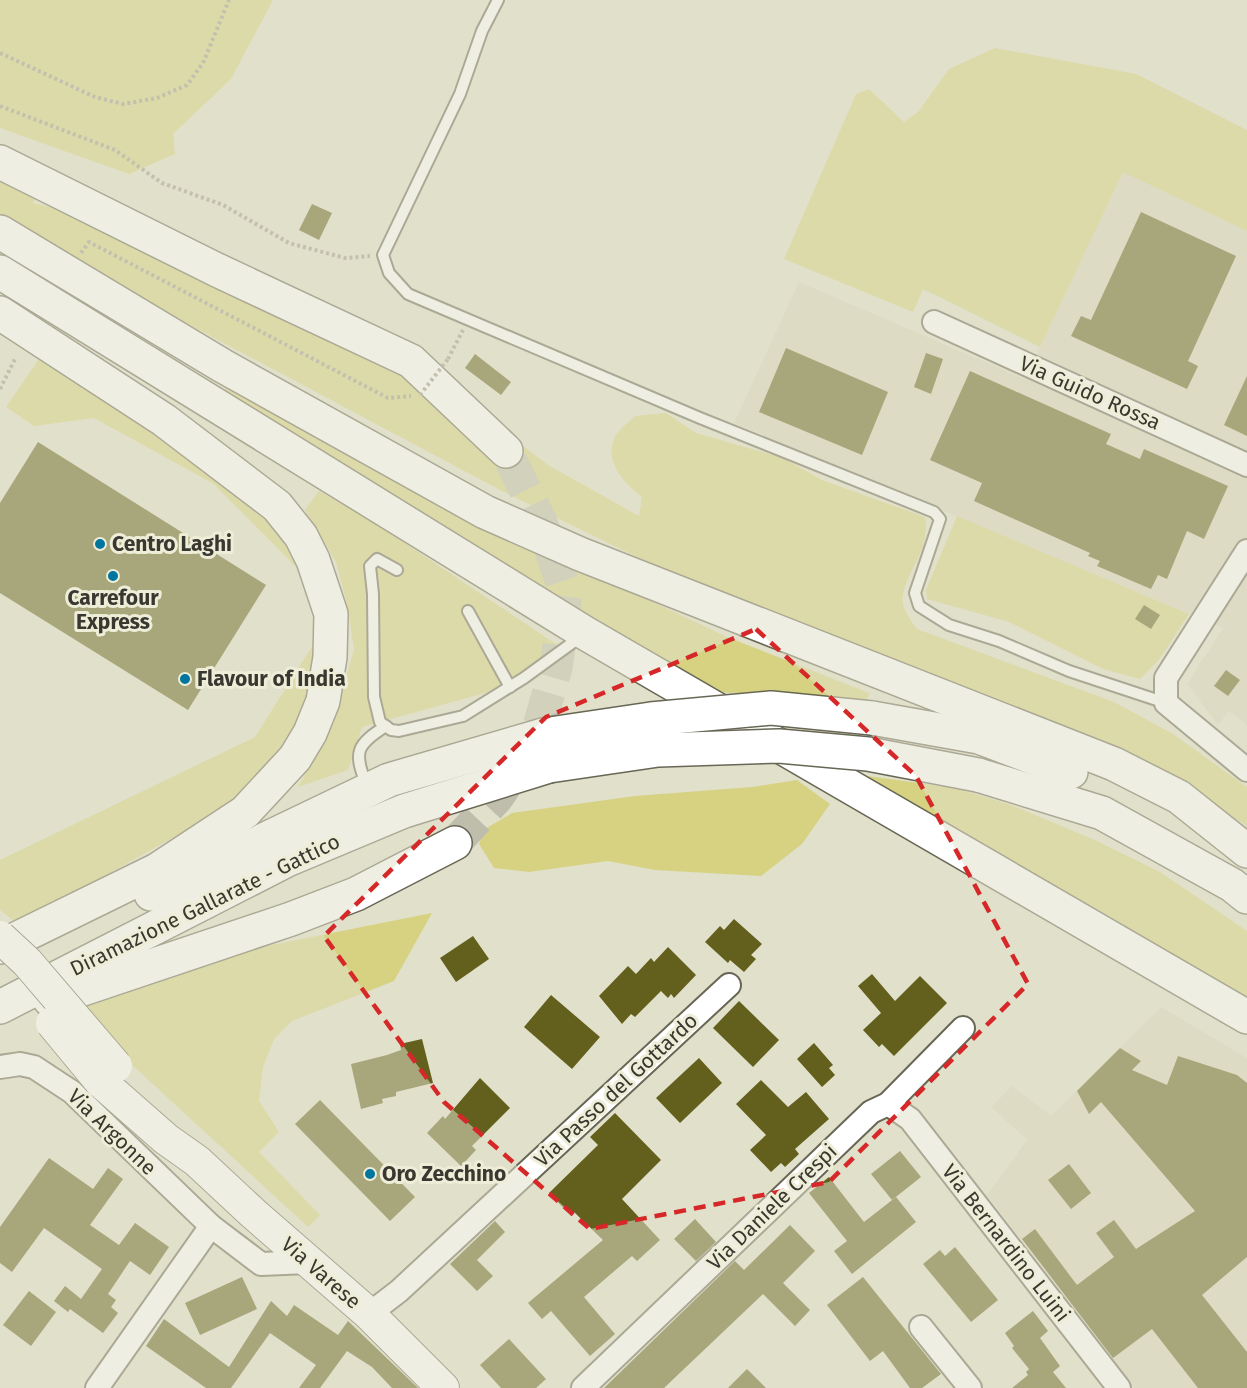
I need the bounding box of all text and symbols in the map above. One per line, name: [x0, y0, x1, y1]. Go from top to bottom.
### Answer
street label: Via Guido Rossa: [1015, 350, 1165, 436]
place label: Centro Laghi: [112, 531, 232, 557]
marker: Centro Laghi: [93, 537, 107, 551]
marker: Carrefour Express: [106, 569, 120, 583]
place label: Carrefour Express: [67, 585, 159, 635]
place label: Flavour of India: [197, 666, 346, 692]
marker: Flavour of India: [178, 672, 192, 686]
street label: Diramazione Gallarate - Gattico: [66, 828, 344, 982]
street label: Via Passo del Gottardo: [529, 1007, 703, 1173]
street label: Via Argonne: [62, 1083, 162, 1181]
street label: Via Daniele Crespi: [702, 1138, 842, 1276]
street label: Via Bernardino Luini: [936, 1159, 1076, 1327]
place label: Oro Zecchino: [382, 1161, 506, 1187]
marker: Oro Zecchino: [363, 1167, 377, 1181]
street label: Via Varese: [276, 1231, 366, 1315]

